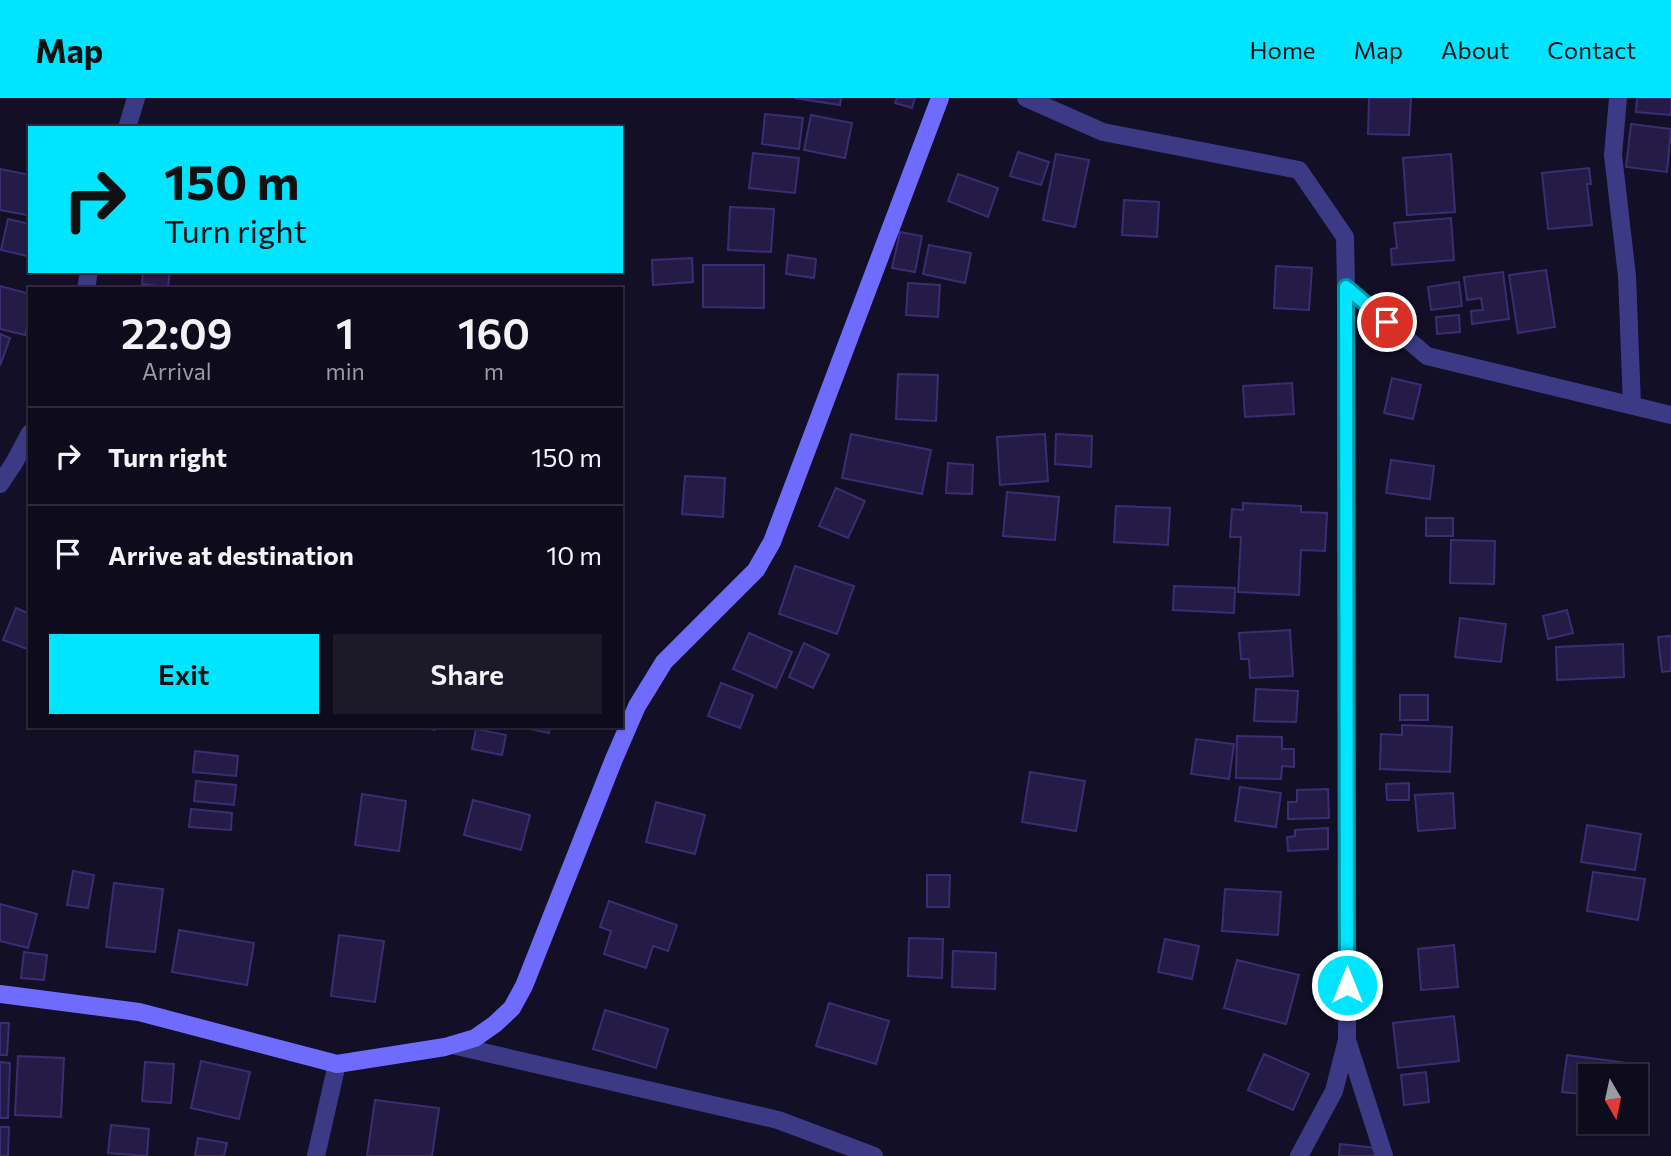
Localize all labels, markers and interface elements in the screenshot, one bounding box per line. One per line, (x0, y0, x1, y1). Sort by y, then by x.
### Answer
text: Map (35, 29, 103, 70)
text: Home (1250, 35, 1316, 64)
text: Map (1354, 35, 1403, 64)
text: About (1441, 35, 1509, 64)
text: Contact (1547, 35, 1636, 64)
text: 150 m (164, 150, 299, 210)
icon: right (49, 154, 140, 245)
text: Turn right (164, 210, 307, 250)
pin (1357, 292, 1417, 352)
icon: arrive (1368, 303, 1406, 341)
text: 22:09 (121, 306, 233, 358)
text: 1 (336, 306, 355, 358)
text: 160 (458, 306, 530, 358)
text: Arrival (142, 357, 212, 385)
text: min (326, 357, 365, 385)
text: m (484, 357, 504, 385)
icon: right (49, 437, 87, 475)
text: Turn right (108, 441, 227, 472)
text: 150 m (531, 441, 602, 472)
icon: arrive (49, 535, 87, 573)
text: Arrive at destination (108, 539, 354, 570)
text: 10 m (546, 539, 602, 570)
button: Exit (49, 634, 319, 714)
button: Share (333, 634, 602, 714)
position arrow (1310, 948, 1384, 1022)
north arrow (1578, 1064, 1648, 1134)
map controls (1578, 1064, 1648, 1134)

